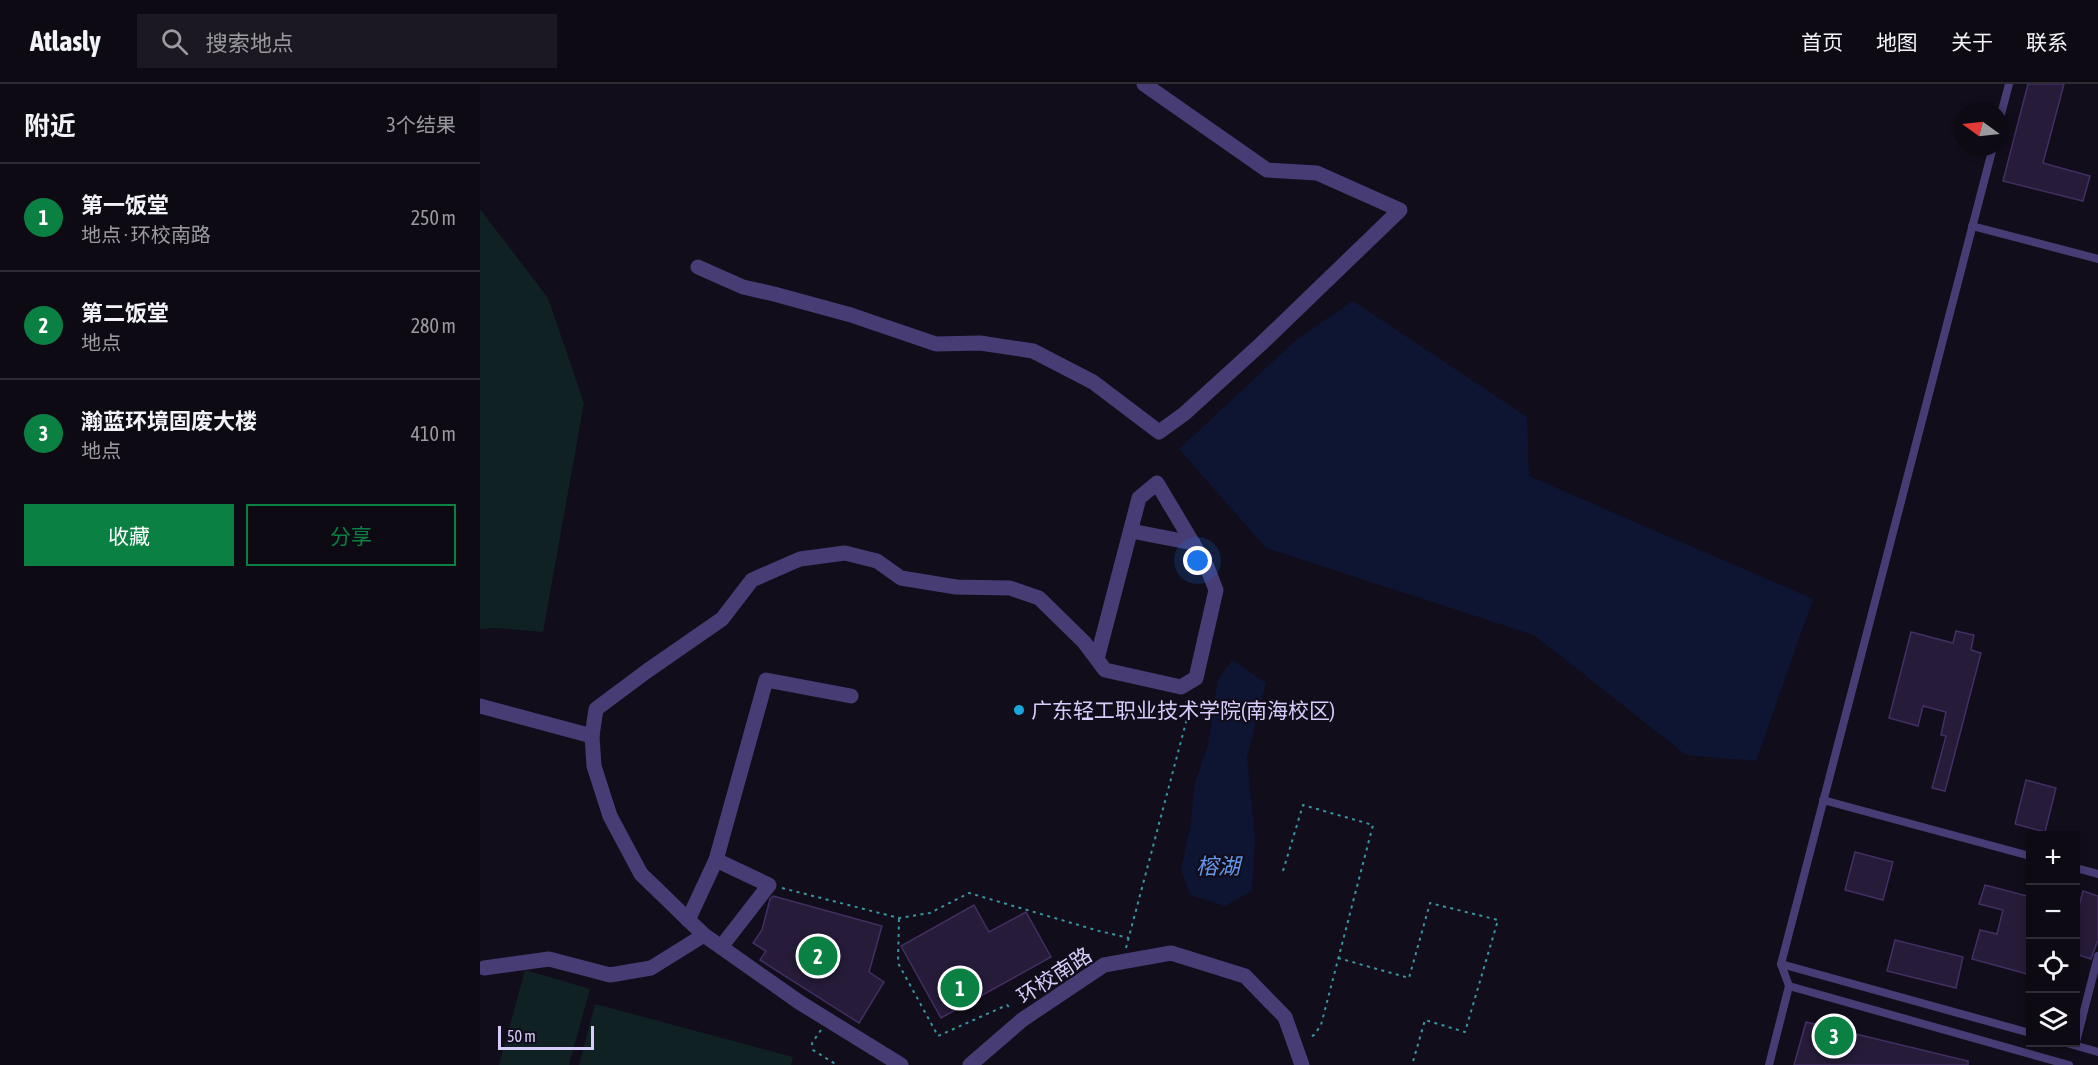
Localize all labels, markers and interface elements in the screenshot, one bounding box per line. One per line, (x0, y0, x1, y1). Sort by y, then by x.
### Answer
search box (137, 14, 557, 68)
text: Atlasly (30, 25, 101, 57)
icon: search (158, 25, 191, 58)
text: 搜索地点 (206, 30, 294, 56)
text: 首页 (1801, 30, 1843, 54)
text: 地图 (1876, 30, 1918, 54)
text: 关于 (1951, 30, 1993, 54)
text: 联系 (2026, 30, 2068, 54)
north arrow (1954, 102, 2008, 156)
text: 附近 (24, 111, 76, 141)
text: 3个结果 (387, 113, 456, 136)
text: 第一饭堂 (81, 192, 169, 218)
text: 1 (39, 206, 48, 229)
text: 250 m (411, 206, 456, 229)
text: 地点 · 环校南路 (81, 223, 211, 246)
text: 第二饭堂 (81, 300, 169, 326)
text: 2 (39, 314, 48, 337)
text: 280 m (411, 314, 456, 337)
text: 地点 (81, 331, 121, 354)
text: 瀚蓝环境固废大楼 (81, 408, 257, 434)
text: 3 (39, 422, 48, 445)
text: 410 m (411, 422, 456, 445)
text: 地点 (81, 439, 121, 462)
button: 收藏 (24, 504, 234, 566)
button: 分享 (246, 504, 456, 566)
your location (1183, 546, 1212, 575)
place label: 广东轻工职业技术学院(南海校区) (1031, 698, 1335, 722)
marker: 广东轻工职业技术学院(南海校区) (1012, 703, 1026, 717)
map controls (2026, 831, 2080, 1047)
button: + (2026, 831, 2080, 885)
water label: 榕湖 (1196, 853, 1243, 879)
button: − (2026, 885, 2080, 939)
pin: 2 (798, 934, 838, 978)
button: locate (2026, 939, 2080, 993)
street label: 环校南路 (1012, 942, 1096, 1008)
pin: 1 (940, 966, 980, 1010)
button: layers (2026, 993, 2080, 1047)
pin: 3 (1814, 1014, 1854, 1058)
scale bar (498, 1023, 594, 1050)
text: 50 m (507, 1027, 536, 1045)

